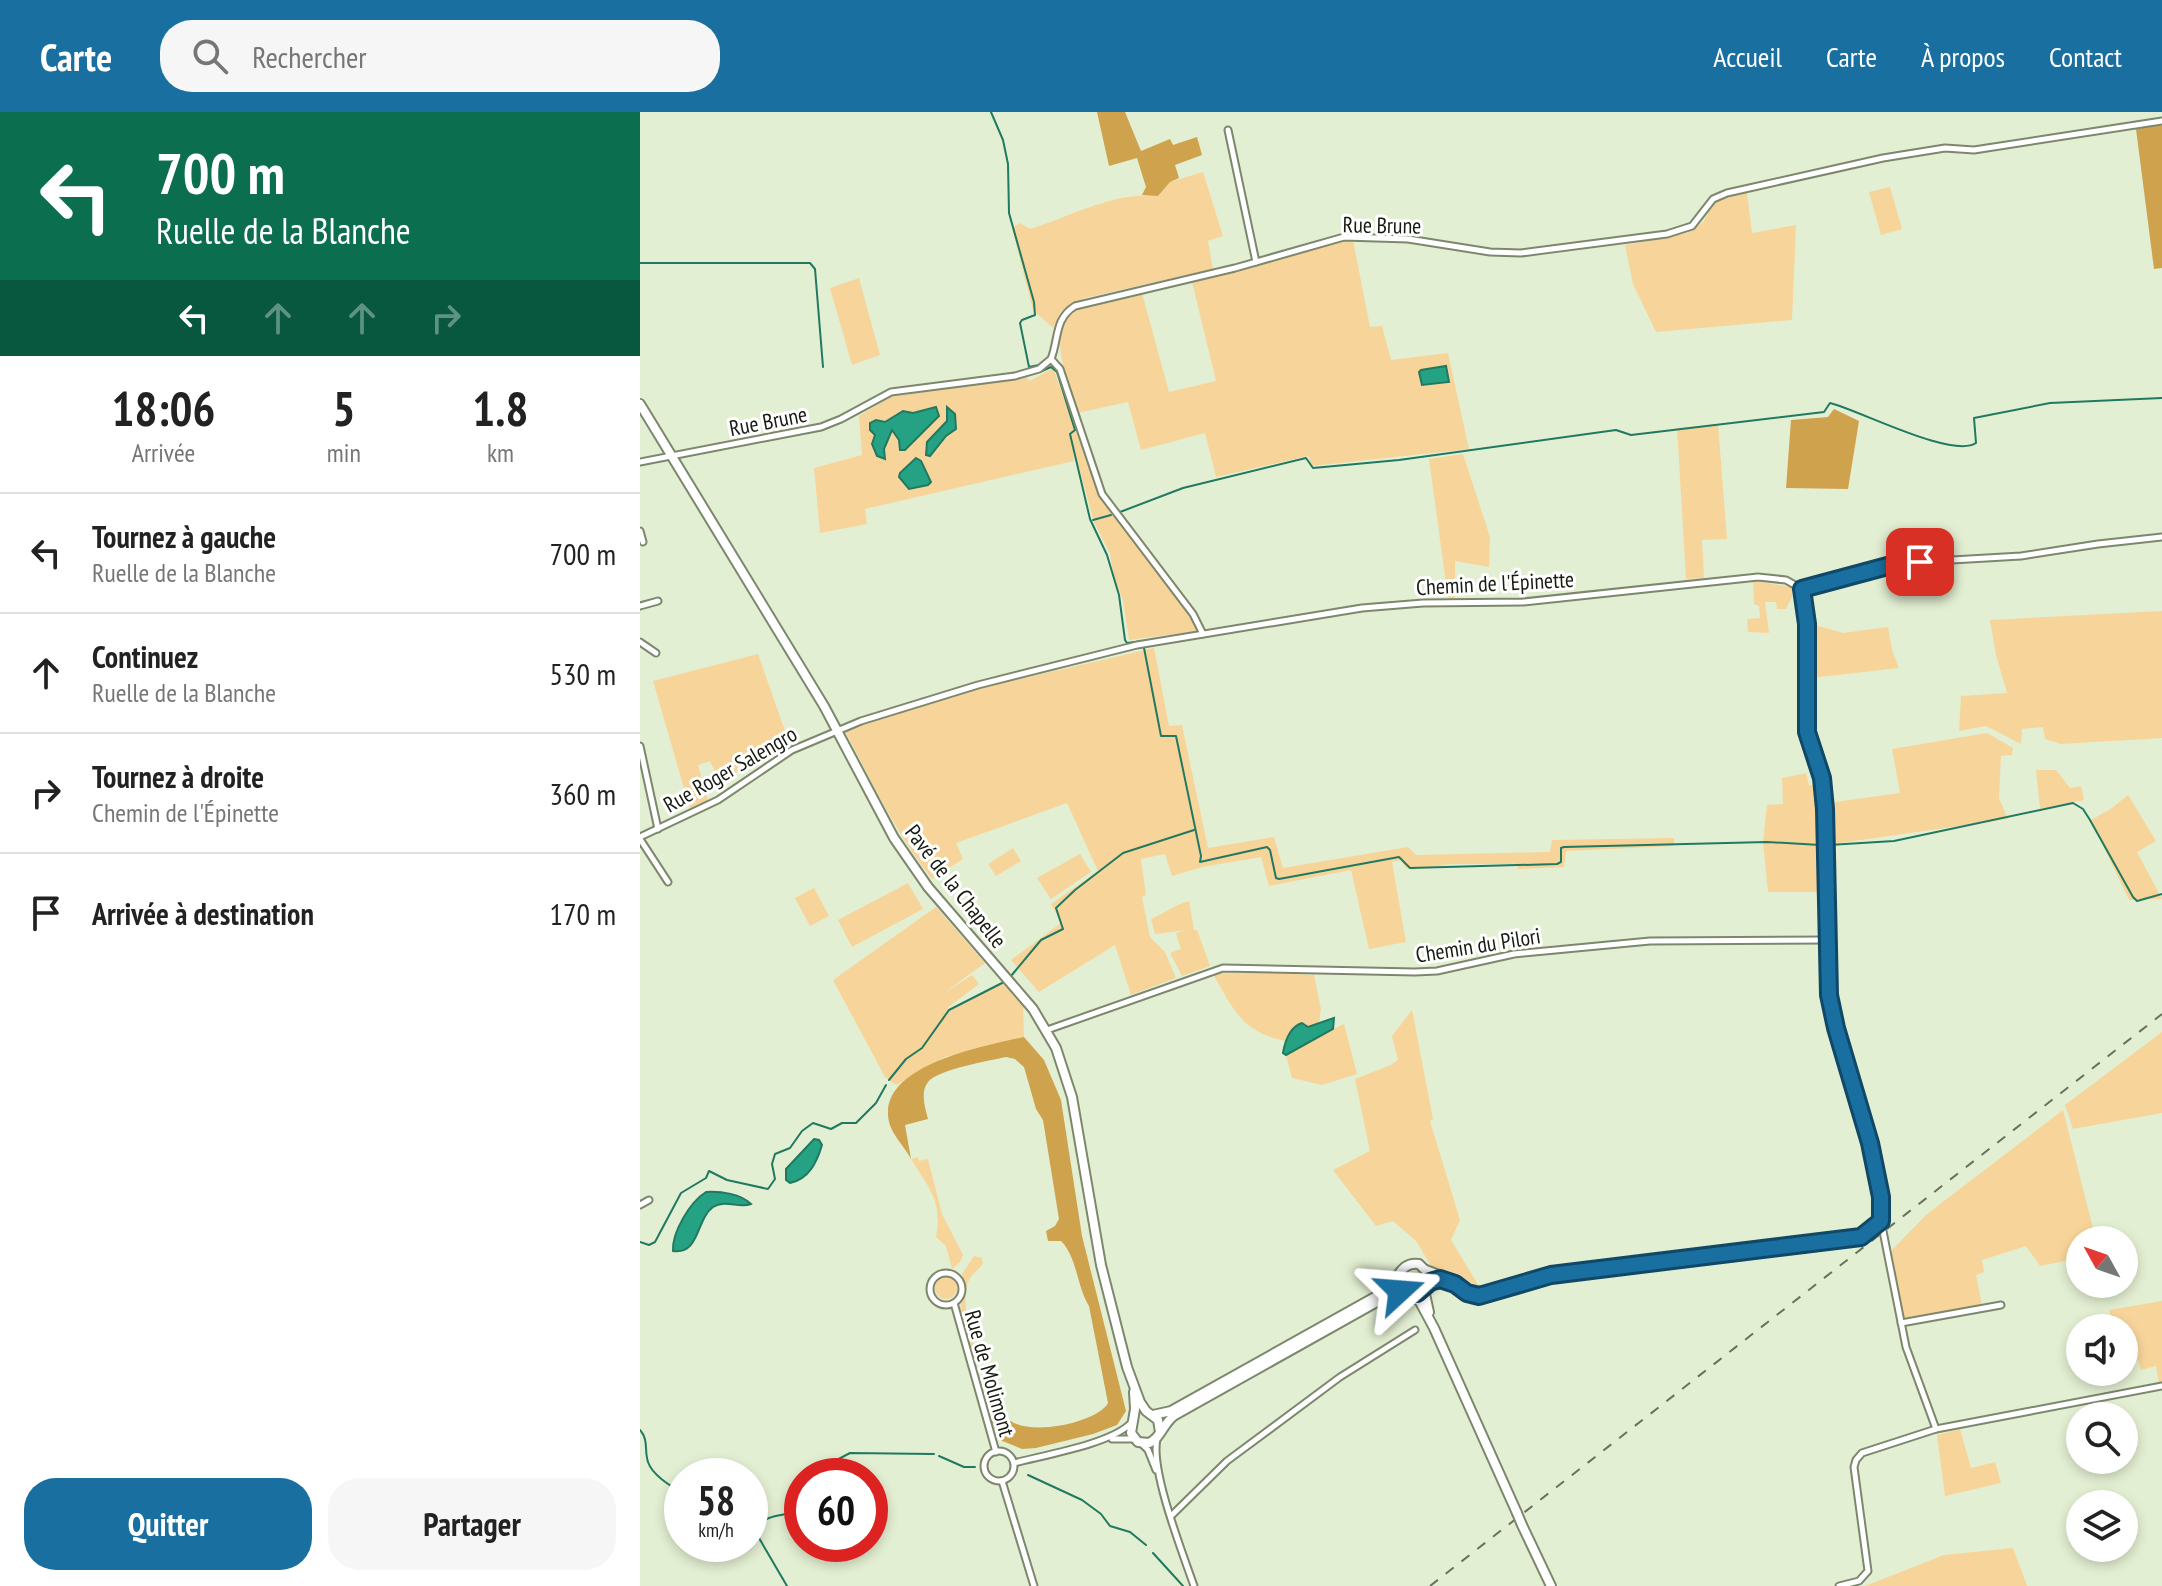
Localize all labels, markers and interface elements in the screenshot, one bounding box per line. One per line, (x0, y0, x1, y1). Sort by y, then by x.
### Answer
search box (160, 20, 720, 92)
text: Carte (40, 32, 112, 81)
icon: search (188, 34, 232, 78)
text: Rechercher (252, 37, 367, 76)
text: Accueil (1713, 38, 1782, 75)
text: Carte (1826, 38, 1877, 75)
text: À propos (1921, 38, 2005, 75)
text: Contact (2049, 38, 2122, 75)
text: 700 m (156, 137, 285, 209)
icon: left (24, 144, 128, 248)
text: Ruelle de la Blanche (156, 207, 411, 254)
street label: Rue Brune (1342, 210, 1422, 240)
icon: left (172, 296, 216, 340)
icon: ahead (256, 296, 300, 340)
icon: ahead (340, 296, 384, 340)
icon: right (424, 296, 468, 340)
text: 18:06 (112, 377, 215, 439)
text: 5 (332, 377, 355, 439)
text: 1.8 (472, 377, 528, 439)
street label: Rue Brune (727, 400, 809, 442)
text: Arrivée (132, 436, 195, 469)
text: min (327, 436, 361, 469)
text: km (487, 436, 514, 469)
text: Tournez à gauche (92, 517, 276, 556)
pin (1886, 528, 1954, 596)
icon: left (24, 531, 68, 575)
text: 700 m (550, 534, 616, 573)
icon: arrive (1898, 540, 1942, 584)
text: Ruelle de la Blanche (92, 556, 276, 589)
street label: Chemin de l'Épinette (1415, 565, 1575, 601)
text: Continuez (92, 637, 198, 676)
icon: ahead (24, 651, 68, 695)
text: 530 m (550, 654, 616, 693)
text: Ruelle de la Blanche (92, 676, 276, 709)
street label: Rue Roger Salengro (658, 720, 802, 818)
text: Tournez à droite (92, 757, 264, 796)
icon: right (24, 771, 68, 815)
text: 360 m (550, 774, 616, 813)
text: Chemin de l'Épinette (92, 796, 279, 829)
street label: Pavé de la Chapelle (899, 819, 1013, 953)
icon: arrive (24, 891, 68, 935)
text: Arrivée à destination (92, 894, 314, 933)
text: 170 m (550, 894, 616, 933)
street label: Chemin du Pilori (1414, 921, 1542, 969)
north arrow (2066, 1226, 2138, 1298)
map controls (2066, 1226, 2138, 1562)
position arrow (1358, 1249, 1442, 1333)
street label: Rue de Molimont (959, 1307, 1021, 1439)
button: sound (2066, 1314, 2138, 1386)
button: search (2066, 1402, 2138, 1474)
speed limit sign: 60 (784, 1458, 888, 1562)
text: 58 (697, 1474, 735, 1526)
button: Quitter (24, 1478, 312, 1570)
button: Partager (328, 1478, 616, 1570)
button: layers (2066, 1490, 2138, 1562)
text: km/h (698, 1517, 734, 1543)

